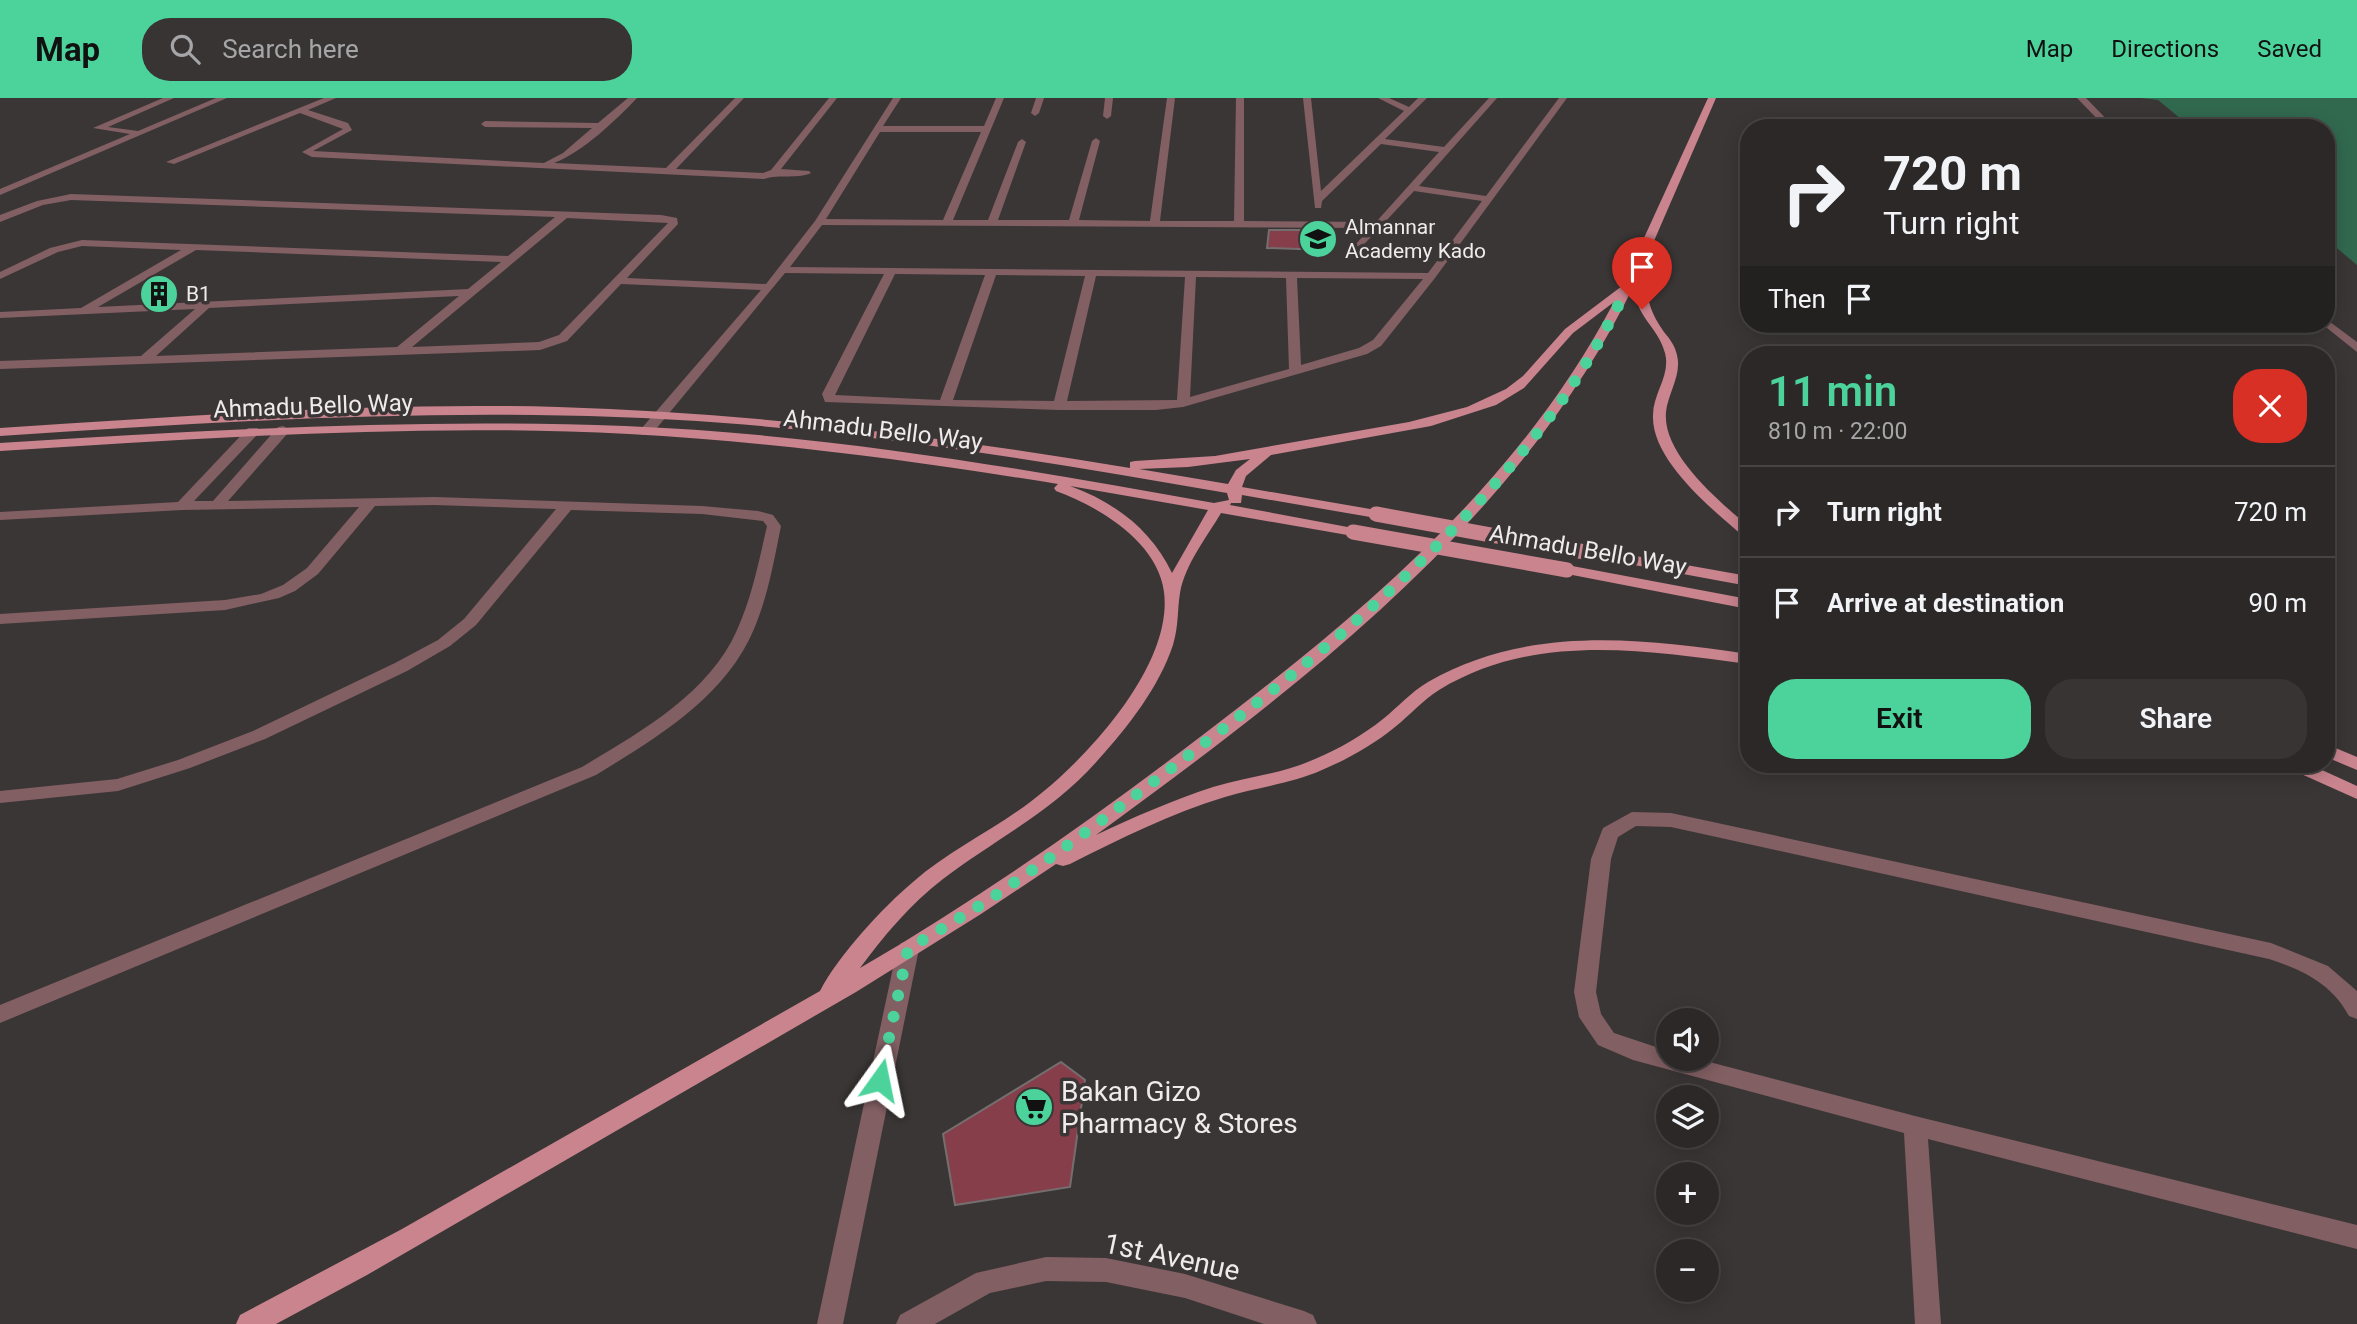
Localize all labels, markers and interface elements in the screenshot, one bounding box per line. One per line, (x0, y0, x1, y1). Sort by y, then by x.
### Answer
search box (142, 18, 632, 81)
text: Map (35, 30, 100, 69)
icon: search (166, 30, 204, 68)
text: Search here (222, 34, 359, 64)
text: Map (2026, 35, 2073, 63)
text: Directions (2111, 35, 2219, 63)
text: Saved (2257, 35, 2322, 63)
text: 720 m (1883, 145, 2022, 202)
icon: right (1768, 147, 1859, 238)
text: Turn right (1883, 204, 2019, 242)
place label: Almannar Academy Kado (1345, 215, 1486, 263)
school or university icon: Almannar Academy Kado (1297, 218, 1339, 260)
pin (1612, 237, 1672, 309)
icon: arrive (1623, 248, 1661, 286)
building icon: B1 (138, 273, 180, 315)
icon: arrive (1840, 280, 1878, 318)
place label: B1 (186, 282, 211, 306)
text: Then (1768, 284, 1826, 314)
text: 11 min (1768, 367, 1897, 416)
button: close (2233, 369, 2307, 443)
street label: Ahmadu Bello Way (213, 388, 414, 423)
street label: Ahmadu Bello Way (782, 404, 985, 456)
text: 810 m · 22:00 (1768, 418, 1907, 445)
icon: right (1768, 493, 1806, 531)
text: Turn right (1827, 497, 1942, 527)
text: 720 m (2234, 497, 2307, 527)
street label: Ahmadu Bello Way (1487, 519, 1689, 581)
icon: arrive (1768, 584, 1806, 622)
text: Arrive at destination (1827, 588, 2064, 618)
text: 90 m (2249, 588, 2307, 618)
button: Exit (1768, 679, 2031, 759)
button: Share (2045, 679, 2307, 759)
map controls (1656, 1008, 1719, 1302)
button: sound (1656, 1008, 1719, 1071)
position arrow (843, 1043, 917, 1117)
place label: Bakan Gizo Pharmacy & Stores (1061, 1075, 1298, 1140)
button: layers (1656, 1085, 1719, 1148)
supermarket icon: Bakan Gizo Pharmacy & Stores (1013, 1086, 1055, 1128)
button: + (1656, 1162, 1719, 1225)
street label: 1st Avenue (1101, 1227, 1243, 1287)
button: − (1656, 1239, 1719, 1302)

